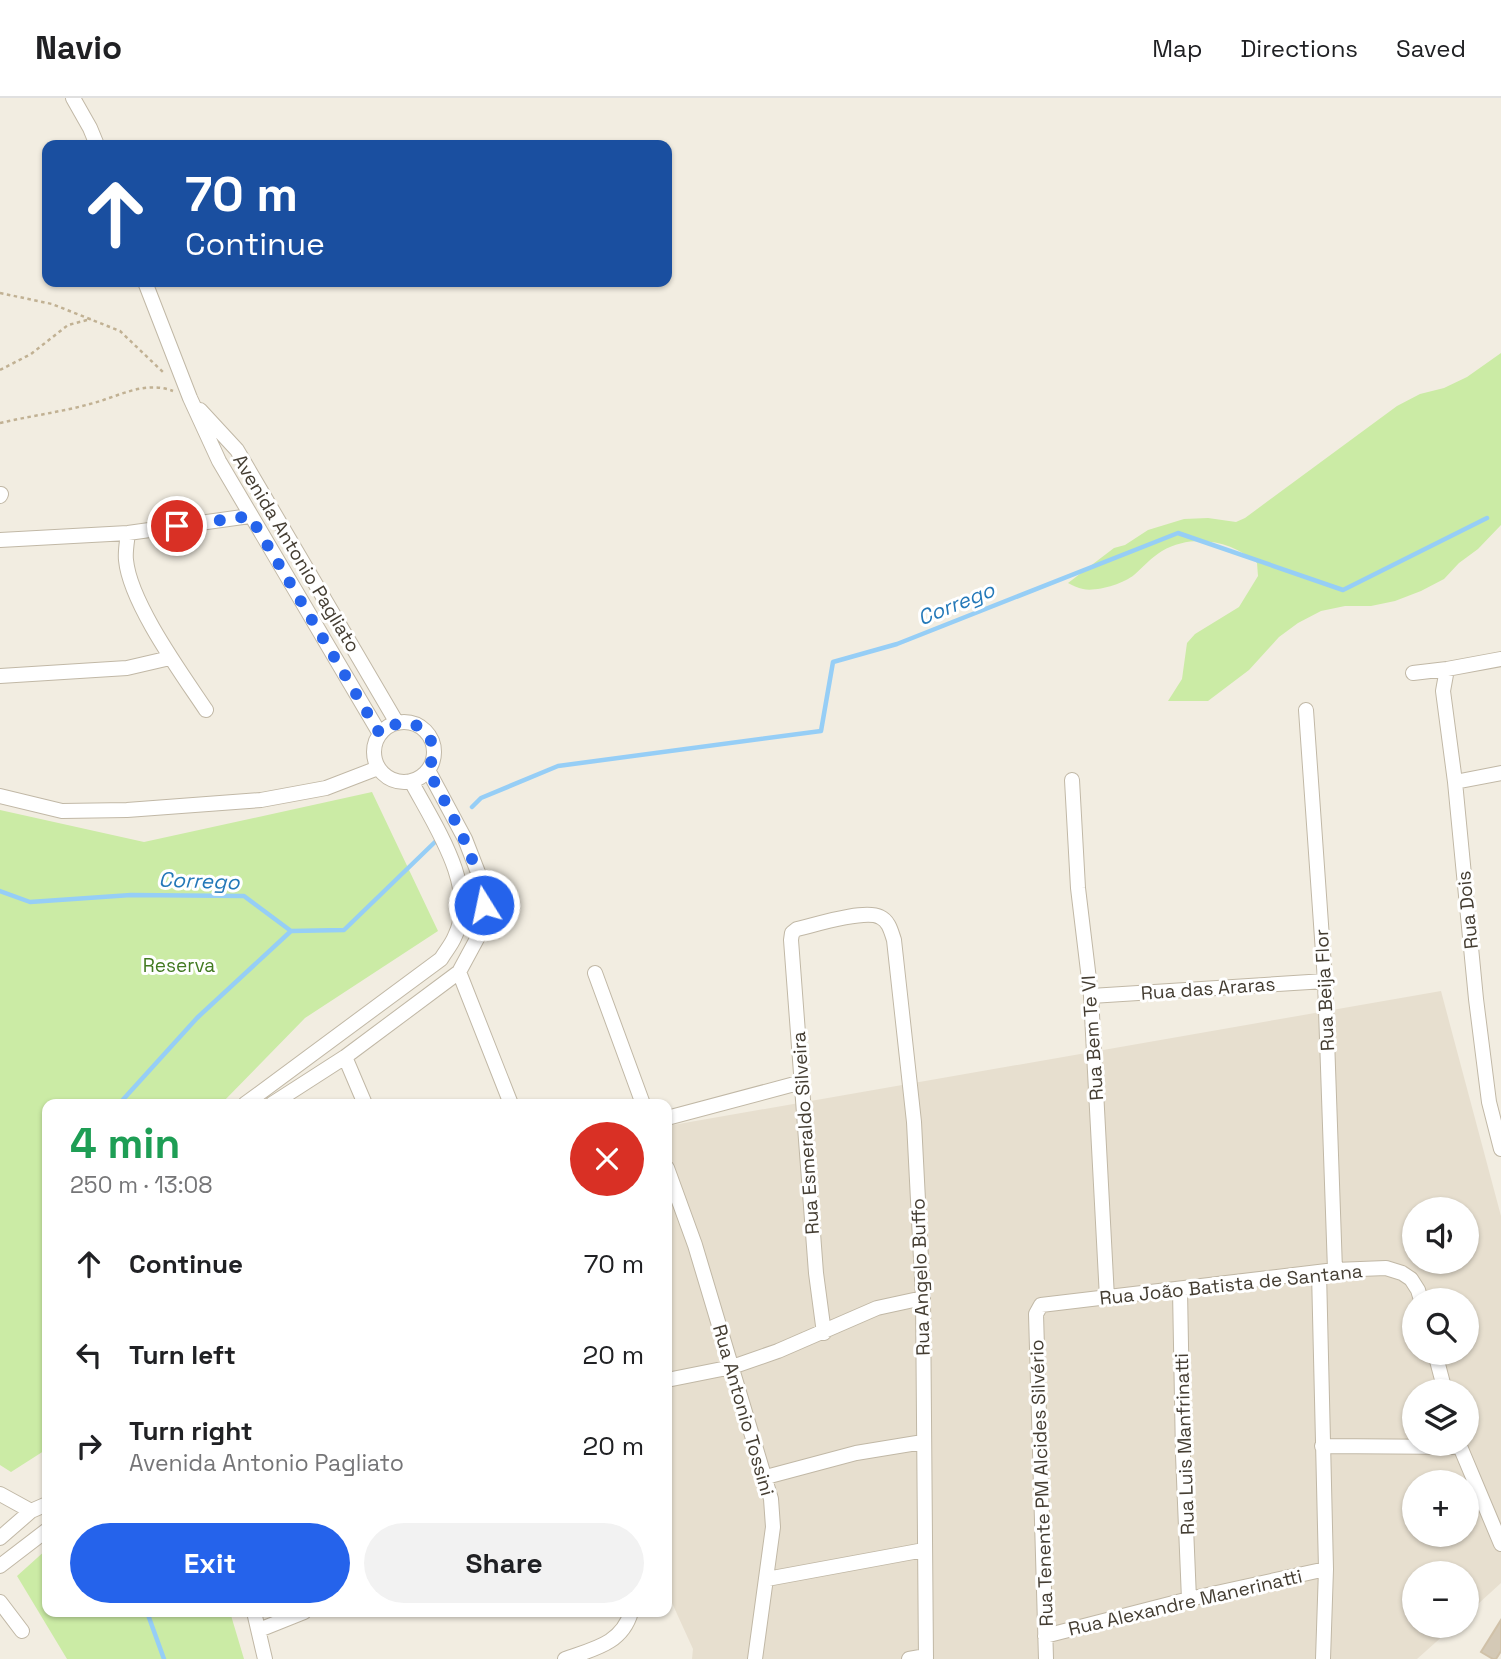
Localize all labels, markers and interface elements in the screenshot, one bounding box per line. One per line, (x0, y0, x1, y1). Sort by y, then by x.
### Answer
text: Navio (35, 27, 122, 69)
text: Map (1152, 33, 1202, 64)
text: Directions (1240, 33, 1358, 64)
text: Saved (1396, 33, 1466, 64)
text: 70 m (185, 163, 298, 225)
icon: ahead (70, 168, 161, 259)
text: Continue (185, 224, 325, 264)
street label: Avenida Antonio Pagliato (227, 449, 366, 657)
pin (147, 496, 207, 556)
icon: arrive (158, 507, 196, 545)
water label: Corrego (913, 576, 999, 631)
water label: Corrego (158, 866, 241, 895)
position arrow (447, 868, 521, 942)
street label: Rua Dois (1451, 870, 1484, 950)
street label: Rua Beija Flor (1309, 928, 1340, 1052)
park label: Reserva (143, 953, 215, 978)
street label: Rua das Araras (1140, 971, 1276, 1006)
street label: Rua Bem Te VI (1076, 974, 1109, 1101)
street label: Rua Esmeraldo Silveira (786, 1031, 825, 1235)
text: 4 min (70, 1117, 180, 1170)
button: close (570, 1122, 644, 1196)
text: 250 m · 13:08 (70, 1170, 213, 1200)
map controls (1402, 1197, 1479, 1638)
button: sound (1402, 1197, 1479, 1274)
street label: Rua Angelo Buffo (905, 1198, 936, 1356)
icon: ahead (70, 1245, 108, 1283)
text: Continue (129, 1247, 243, 1281)
text: 70 m (584, 1247, 644, 1281)
street label: Rua João Batista de Santana (1098, 1258, 1364, 1311)
button: search (1402, 1288, 1479, 1365)
street label: Rua Antonio Tossini (707, 1322, 780, 1499)
icon: left (70, 1336, 108, 1374)
text: Turn left (129, 1338, 236, 1372)
text: 20 m (583, 1338, 644, 1372)
street label: Rua Tenente PM Alcides Silvério (1024, 1339, 1059, 1627)
street label: Rua Luis Manfrinatti (1169, 1353, 1200, 1535)
button: layers (1402, 1379, 1479, 1456)
text: Turn right (129, 1414, 253, 1448)
icon: right (70, 1427, 108, 1465)
text: 20 m (583, 1429, 644, 1463)
text: Avenida Antonio Pagliato (129, 1448, 404, 1478)
button: + (1402, 1470, 1479, 1547)
button: Exit (70, 1523, 350, 1603)
button: Share (364, 1523, 644, 1603)
button: − (1402, 1561, 1479, 1638)
street label: Rua Alexandre Manerinatti (1066, 1563, 1305, 1642)

